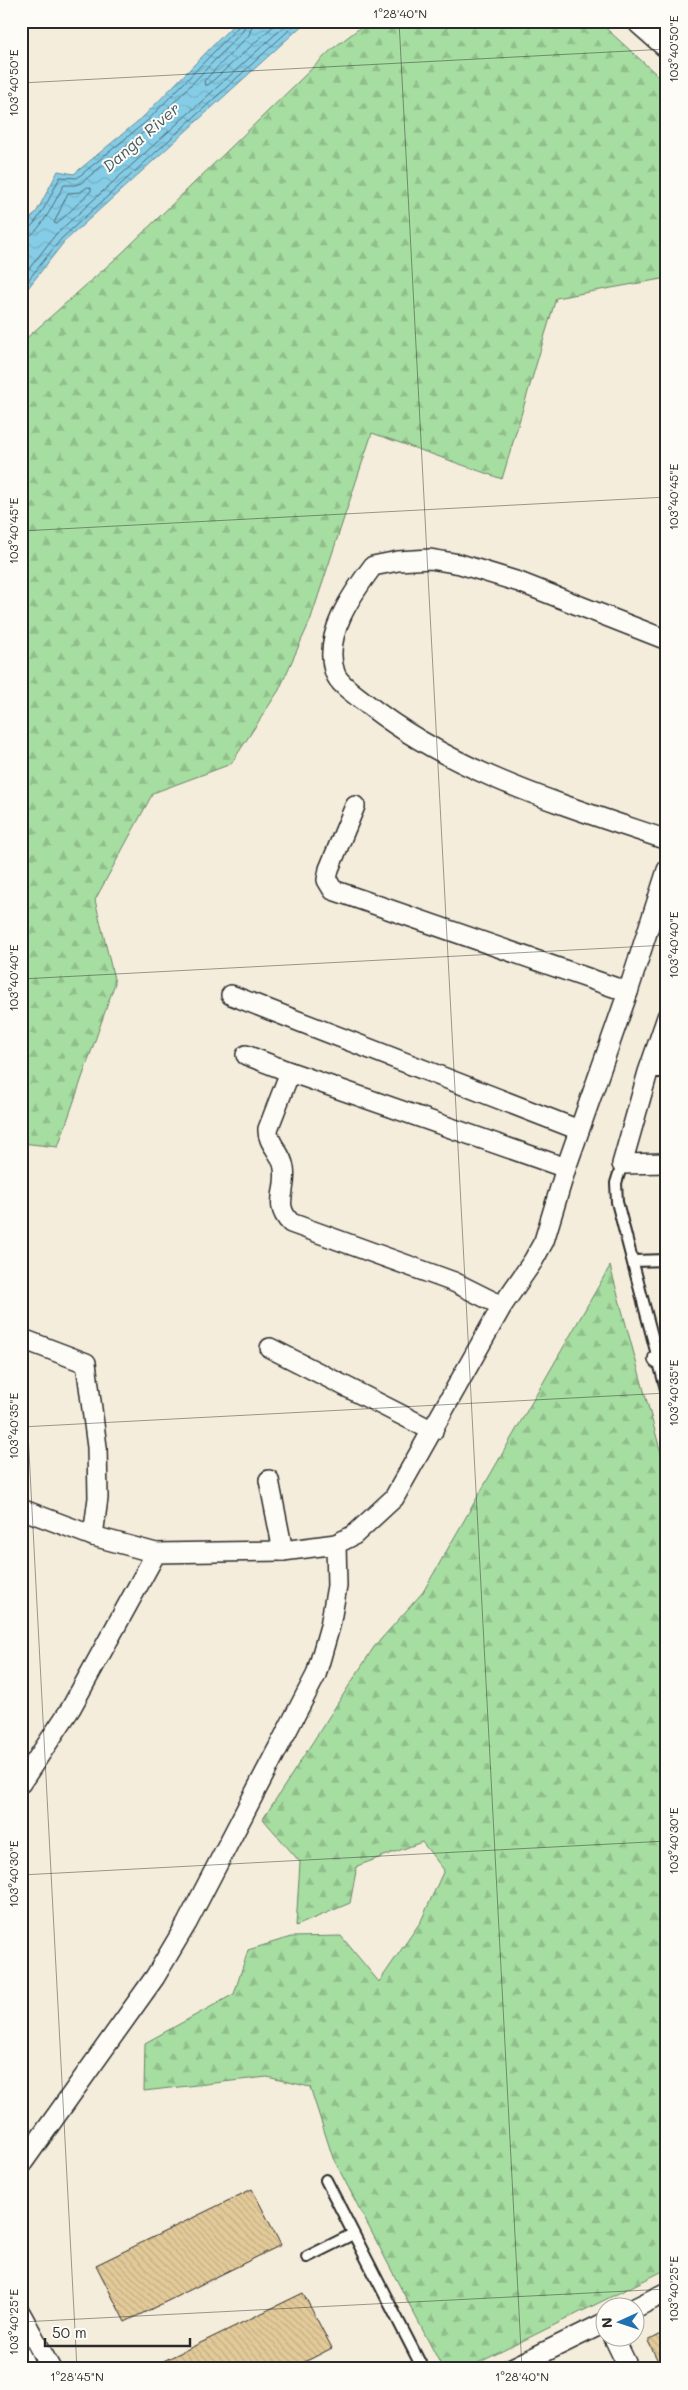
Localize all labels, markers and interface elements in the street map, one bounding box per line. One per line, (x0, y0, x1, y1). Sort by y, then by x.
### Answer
text: 1°28'40"N (373, 5, 427, 21)
text: 103°40'50"E (665, 15, 681, 83)
text: 103°40'50"E (5, 49, 21, 117)
water label: Danga River (98, 97, 184, 176)
text: 103°40'45"E (665, 464, 681, 530)
text: 103°40'45"E (5, 498, 21, 564)
text: 103°40'40"E (665, 911, 681, 979)
text: 103°40'40"E (5, 944, 21, 1012)
text: 103°40'35"E (665, 1360, 681, 1426)
text: 103°40'35"E (5, 1393, 21, 1459)
text: 103°40'30"E (665, 1807, 681, 1875)
text: 103°40'30"E (5, 1840, 21, 1908)
text: 103°40'25"E (665, 2256, 681, 2322)
text: 103°40'25"E (5, 2289, 21, 2355)
north arrow (596, 2298, 646, 2348)
scale bar (45, 2315, 190, 2347)
text: N (597, 2317, 616, 2329)
text: 50 m (52, 2322, 87, 2342)
text: 1°28'45"N (50, 2368, 104, 2384)
text: 1°28'40"N (495, 2368, 549, 2384)

